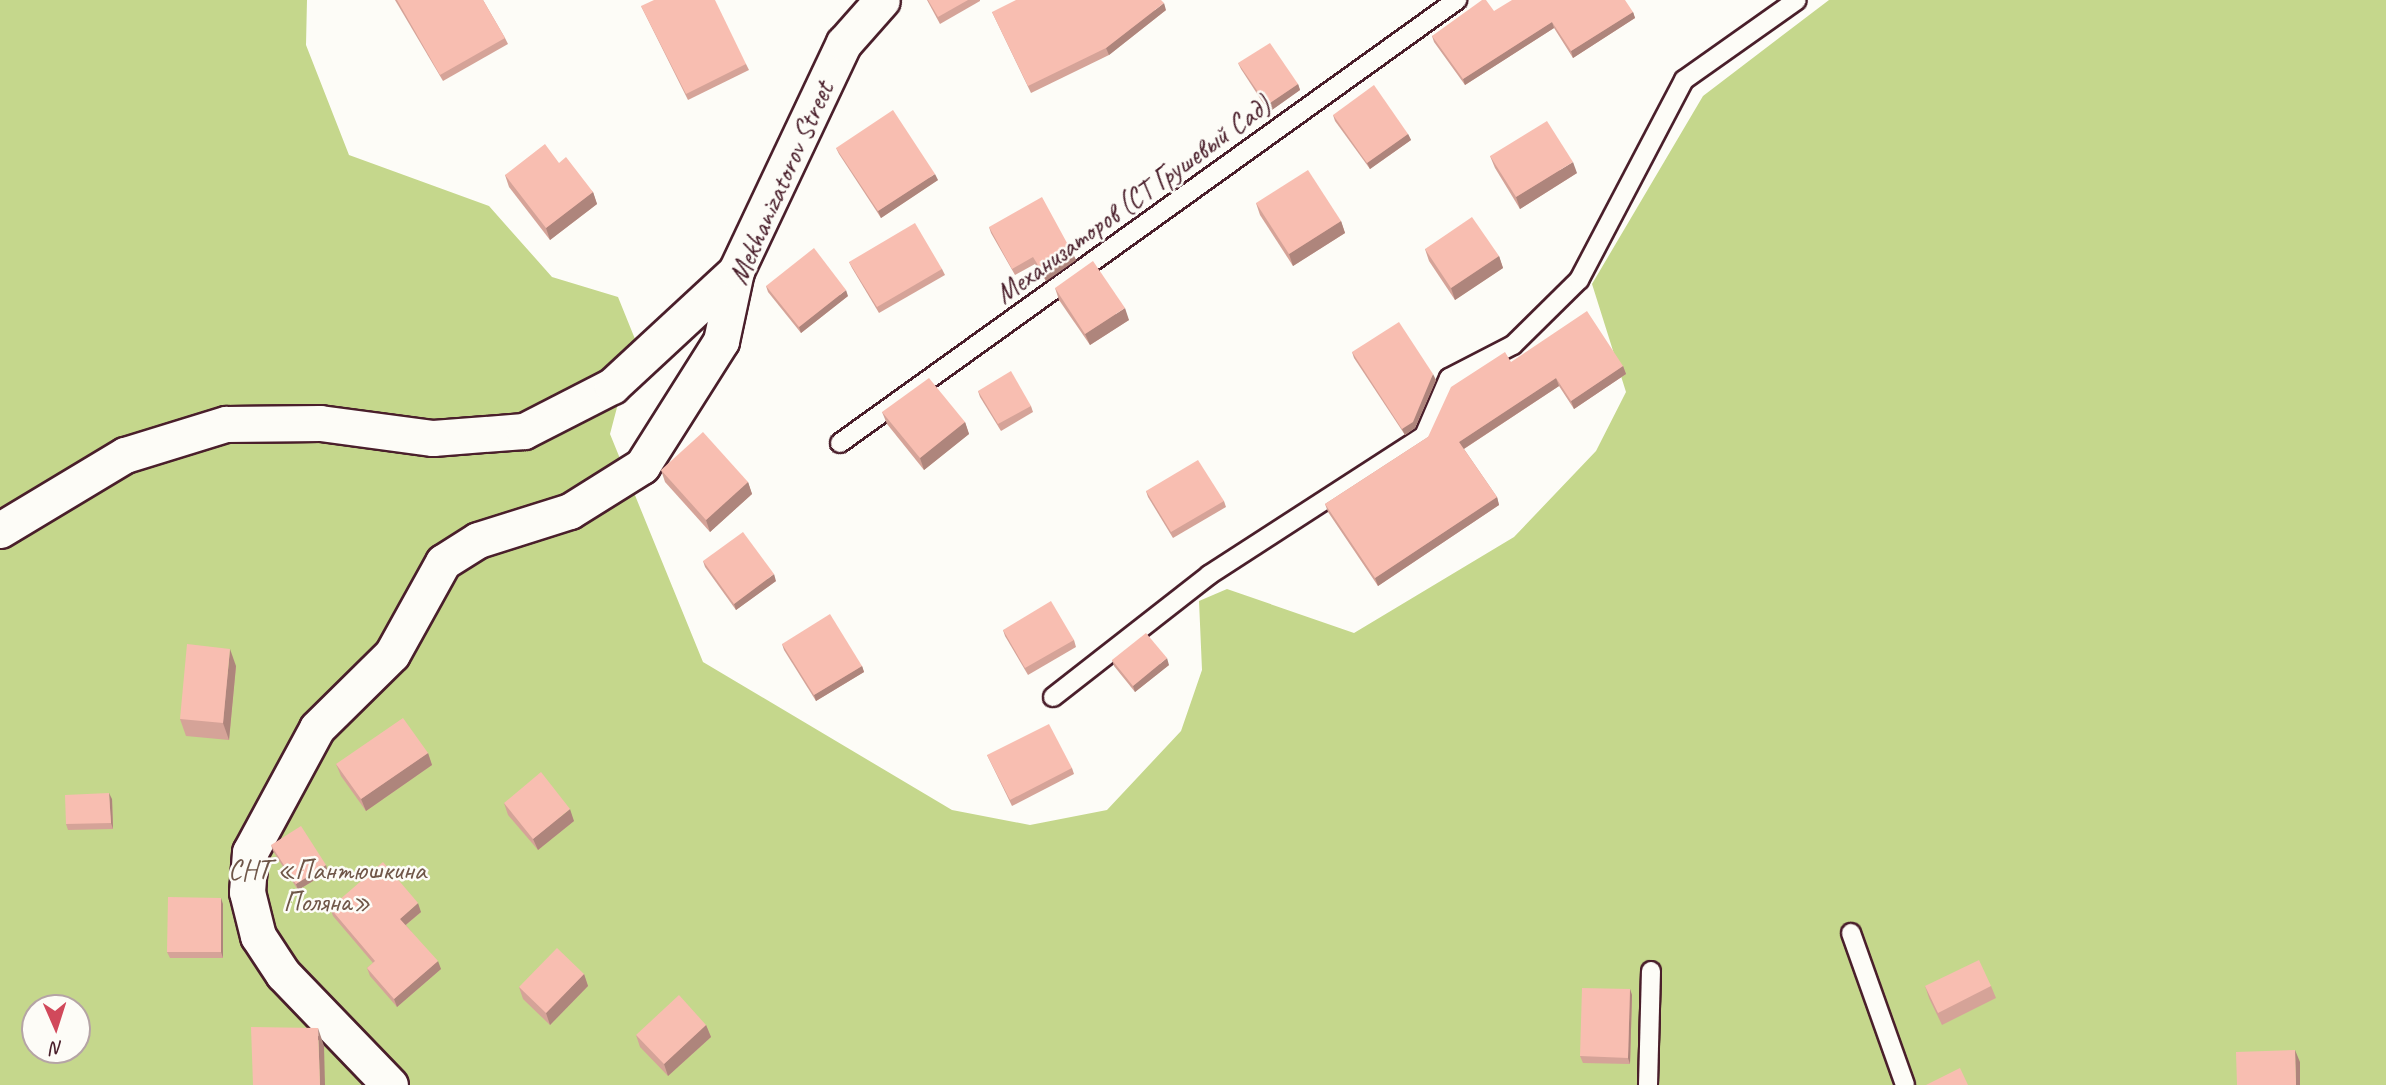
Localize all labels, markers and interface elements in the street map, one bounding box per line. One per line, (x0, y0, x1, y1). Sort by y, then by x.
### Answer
street label: Mekhanizatorov Street (721, 76, 841, 290)
street label: Механизаторов (СТ Грушевый Сад) (989, 89, 1277, 311)
park label: СНТ «Пантюшкина Поляна» (228, 853, 426, 919)
north arrow (21, 994, 91, 1064)
text: N (50, 1036, 64, 1060)

